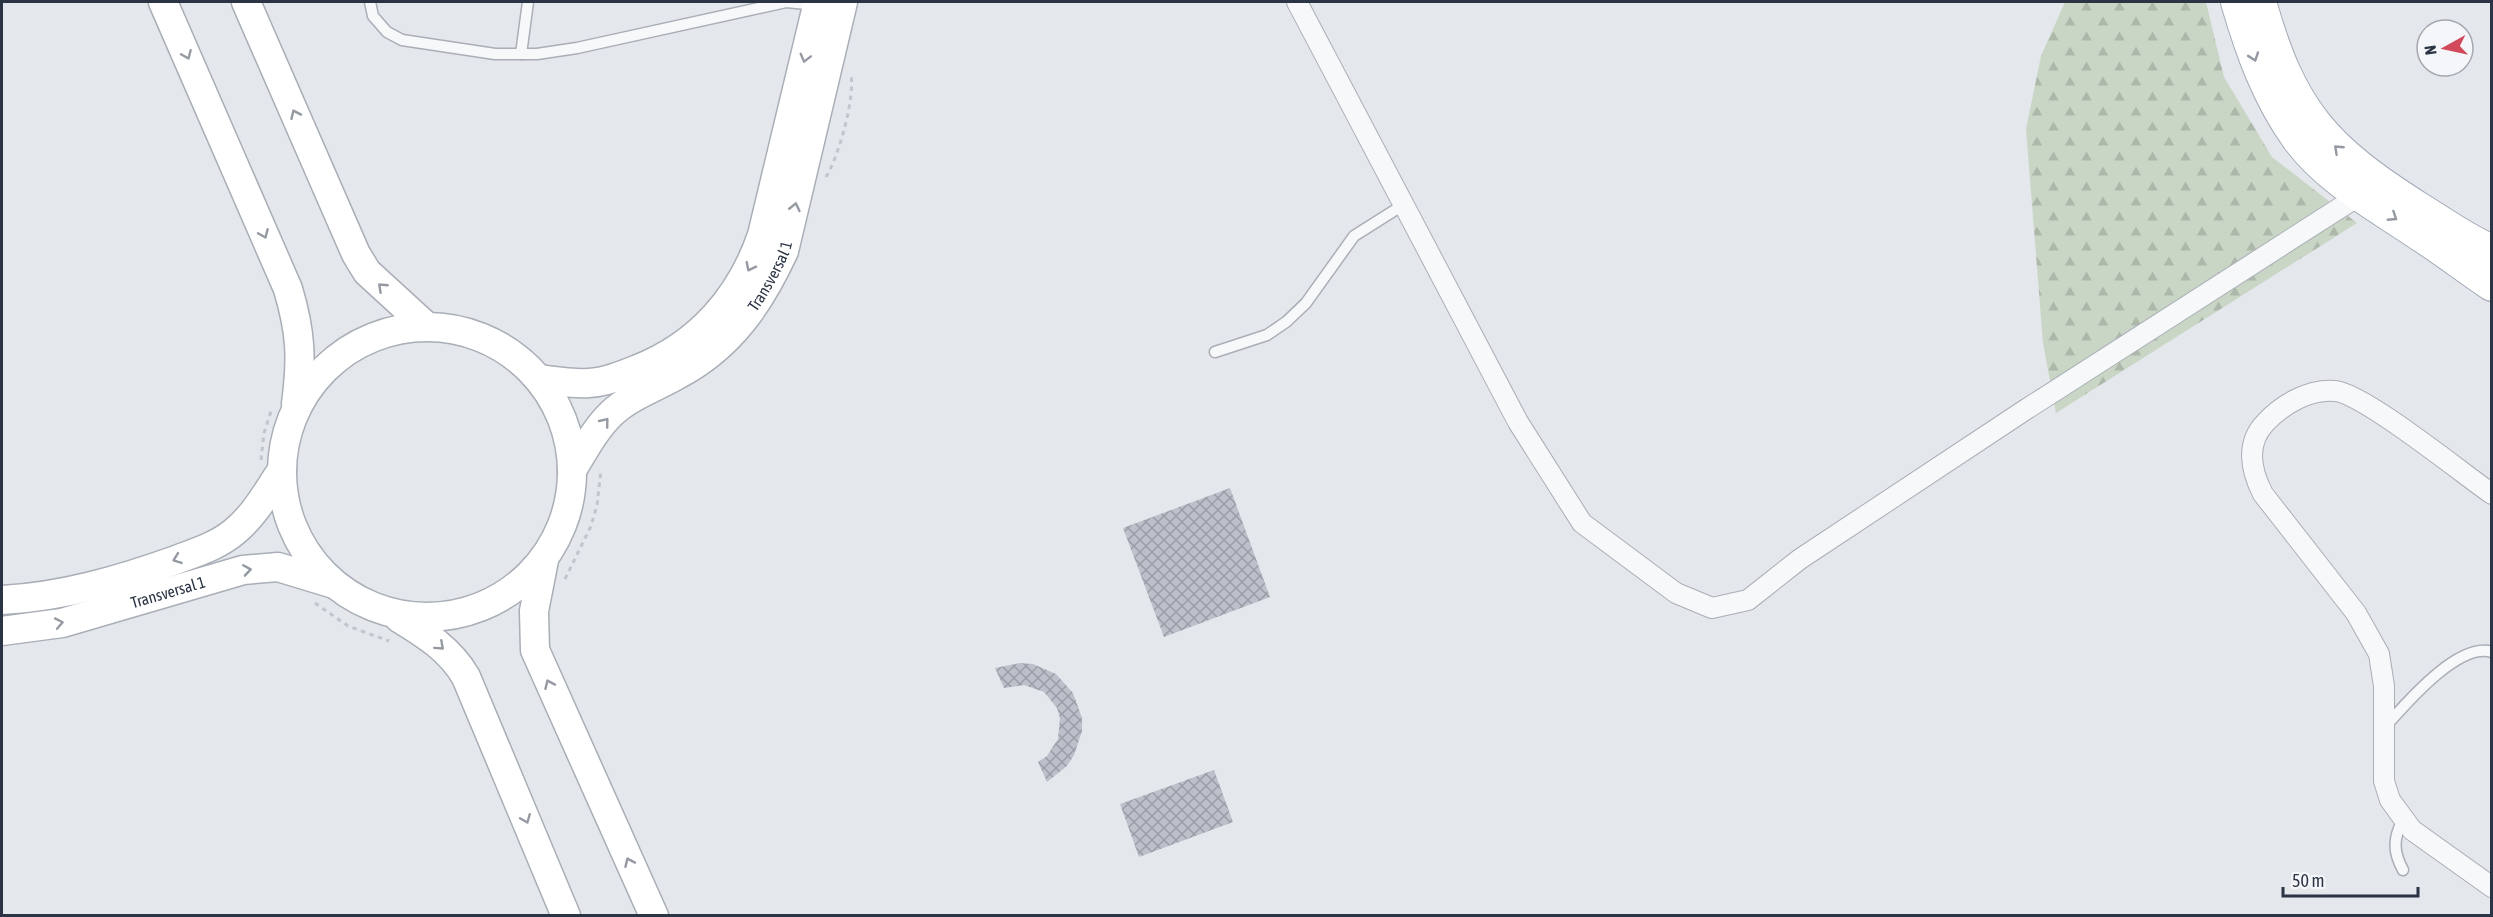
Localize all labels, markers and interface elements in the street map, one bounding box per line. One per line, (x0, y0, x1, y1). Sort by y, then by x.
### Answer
north arrow (2415, 18, 2475, 78)
text: N (2421, 44, 2440, 56)
one-way arrow (179, 49, 191, 60)
one-way arrow (2247, 51, 2260, 62)
one-way arrow (799, 53, 812, 63)
one-way arrow (290, 109, 302, 120)
one-way arrow (2335, 145, 2345, 156)
one-way arrow (787, 202, 800, 212)
one-way arrow (2387, 209, 2397, 221)
one-way arrow (257, 228, 269, 239)
street label: Transversal 1 (744, 239, 795, 314)
one-way arrow (745, 261, 757, 272)
one-way arrow (378, 283, 389, 294)
one-way arrow (598, 418, 609, 429)
one-way arrow (172, 552, 183, 565)
one-way arrow (242, 565, 252, 577)
street label: Transversal 1 (129, 573, 207, 611)
one-way arrow (54, 617, 64, 630)
one-way arrow (433, 639, 444, 650)
one-way arrow (544, 680, 556, 691)
one-way arrow (519, 813, 531, 824)
one-way arrow (625, 858, 637, 869)
scale bar (2283, 860, 2418, 898)
text: 50 m (2292, 870, 2324, 891)

